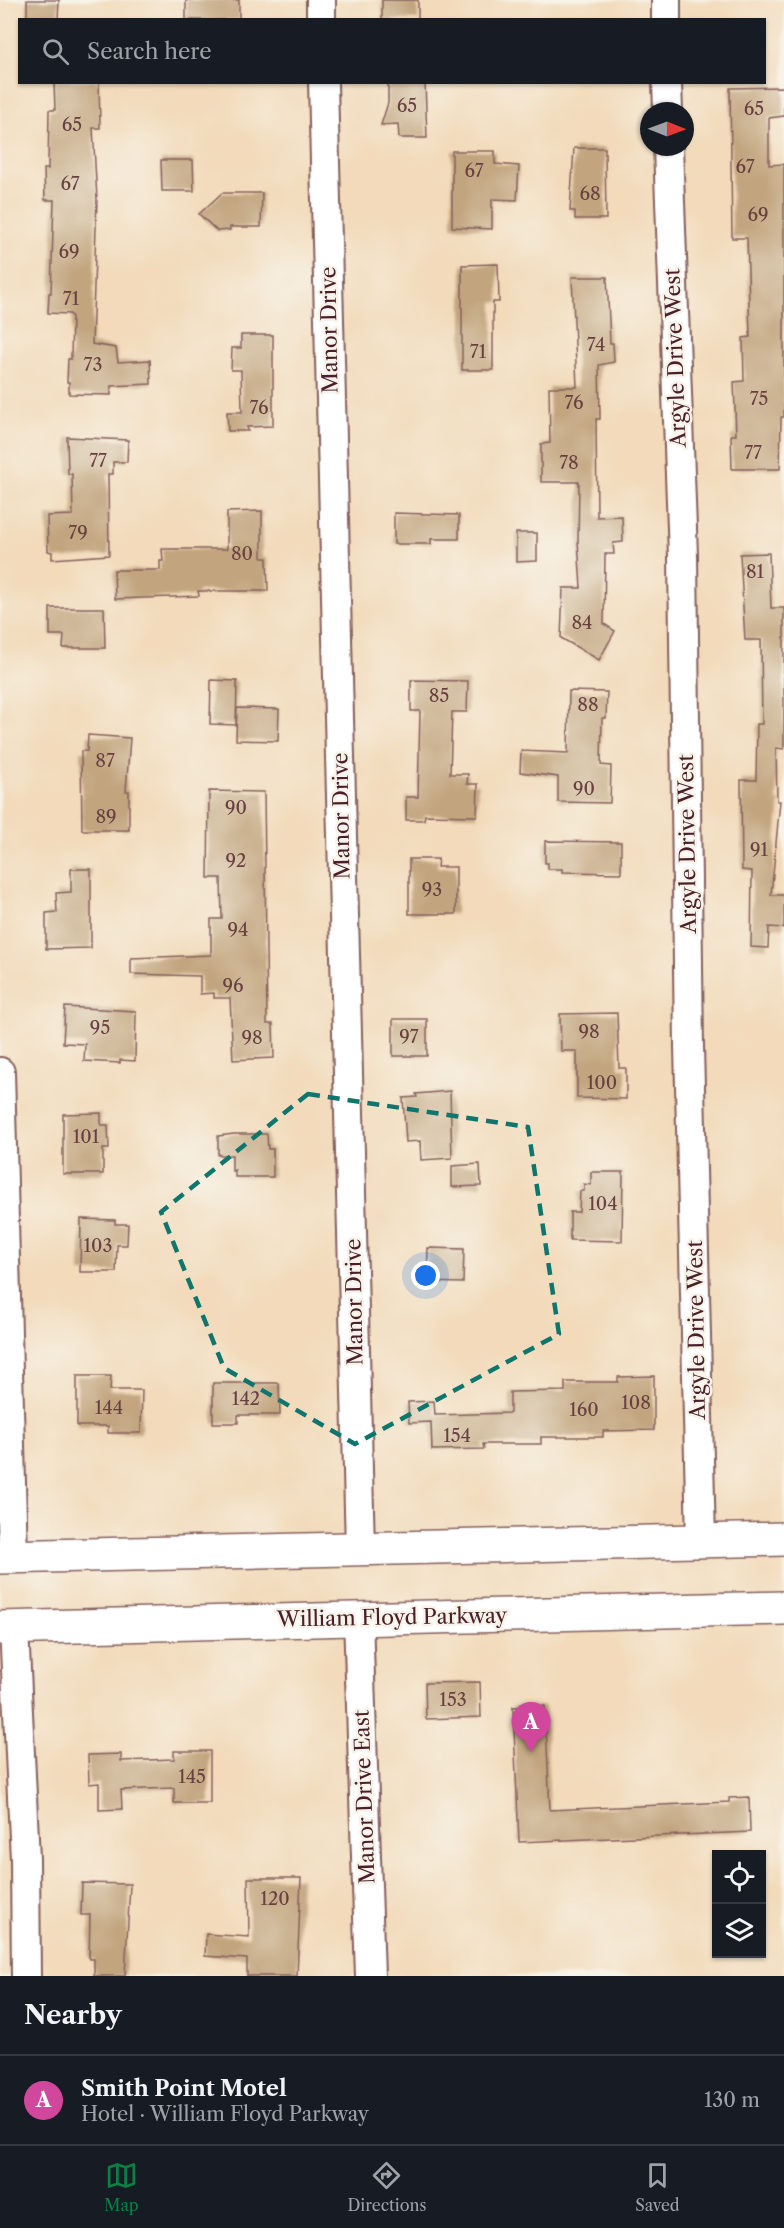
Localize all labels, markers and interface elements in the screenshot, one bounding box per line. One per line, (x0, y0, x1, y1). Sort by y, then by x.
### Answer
search box (18, 18, 766, 84)
icon: search (39, 35, 72, 68)
text: Search here (87, 38, 212, 65)
house number: 65 (397, 95, 417, 117)
house number: 65 (744, 98, 764, 120)
north arrow (640, 102, 694, 156)
house number: 65 (62, 114, 82, 136)
house number: 67 (735, 156, 755, 178)
house number: 67 (464, 160, 484, 182)
house number: 67 (60, 173, 80, 195)
house number: 68 (579, 183, 601, 205)
house number: 69 (747, 204, 769, 226)
house number: 69 (58, 241, 80, 263)
street label: Manor Drive (315, 266, 343, 394)
street label: Argyle Drive West (659, 267, 691, 449)
house number: 71 (63, 288, 80, 310)
house number: 74 (587, 334, 605, 356)
house number: 71 (470, 341, 487, 363)
house number: 73 (84, 354, 102, 376)
house number: 75 (750, 388, 768, 410)
house number: 76 (564, 392, 584, 414)
house number: 76 (249, 397, 269, 419)
house number: 77 (744, 442, 762, 464)
house number: 77 (89, 450, 107, 472)
house number: 78 (559, 452, 579, 474)
house number: 79 (68, 522, 88, 544)
house number: 80 (231, 543, 253, 565)
house number: 81 (746, 561, 765, 583)
house number: 84 (571, 612, 593, 634)
house number: 85 (429, 685, 449, 707)
house number: 88 (577, 694, 599, 716)
house number: 87 (95, 750, 115, 772)
street label: Manor Drive (327, 752, 355, 880)
street label: Argyle Drive West (673, 754, 701, 935)
house number: 90 (573, 778, 595, 800)
house number: 90 (225, 797, 247, 819)
house number: 89 (95, 806, 117, 828)
house number: 91 (750, 839, 768, 861)
house number: 92 (226, 850, 246, 872)
house number: 93 (422, 879, 442, 901)
house number: 94 (228, 919, 248, 941)
house number: 96 (222, 975, 244, 997)
house number: 95 (90, 1017, 110, 1039)
house number: 98 (578, 1021, 600, 1043)
house number: 97 (399, 1026, 419, 1048)
house number: 98 (241, 1027, 263, 1049)
house number: 100 (587, 1072, 617, 1094)
house number: 101 (73, 1126, 100, 1148)
house number: 104 (588, 1193, 618, 1215)
house number: 103 (84, 1235, 112, 1257)
street label: Manor Drive (340, 1238, 368, 1366)
street label: Argyle Drive West (682, 1240, 710, 1421)
your location (411, 1261, 440, 1290)
house number: 142 (232, 1388, 260, 1410)
house number: 108 (621, 1392, 651, 1414)
house number: 144 (95, 1397, 123, 1419)
house number: 160 (569, 1399, 599, 1421)
house number: 154 (443, 1425, 471, 1447)
street label: William Floyd Parkway (276, 1602, 508, 1632)
house number: 153 (439, 1689, 467, 1711)
pin: A (512, 1702, 550, 1752)
street label: Manor Drive East (348, 1709, 380, 1885)
house number: 145 (178, 1766, 206, 1788)
map controls (712, 1850, 766, 1958)
button: locate (712, 1850, 766, 1904)
house number: 120 (260, 1888, 290, 1910)
button: layers (712, 1904, 766, 1958)
text: Nearby (24, 1999, 122, 2031)
text: Smith Point Motel (81, 2075, 287, 2102)
text: A (36, 2088, 51, 2112)
text: 130 m (704, 2088, 760, 2112)
text: Hotel · William Floyd Parkway (81, 2102, 369, 2126)
tab: Map (104, 2159, 139, 2215)
tab: Directions (347, 2159, 426, 2215)
tab: Saved (635, 2159, 680, 2215)

